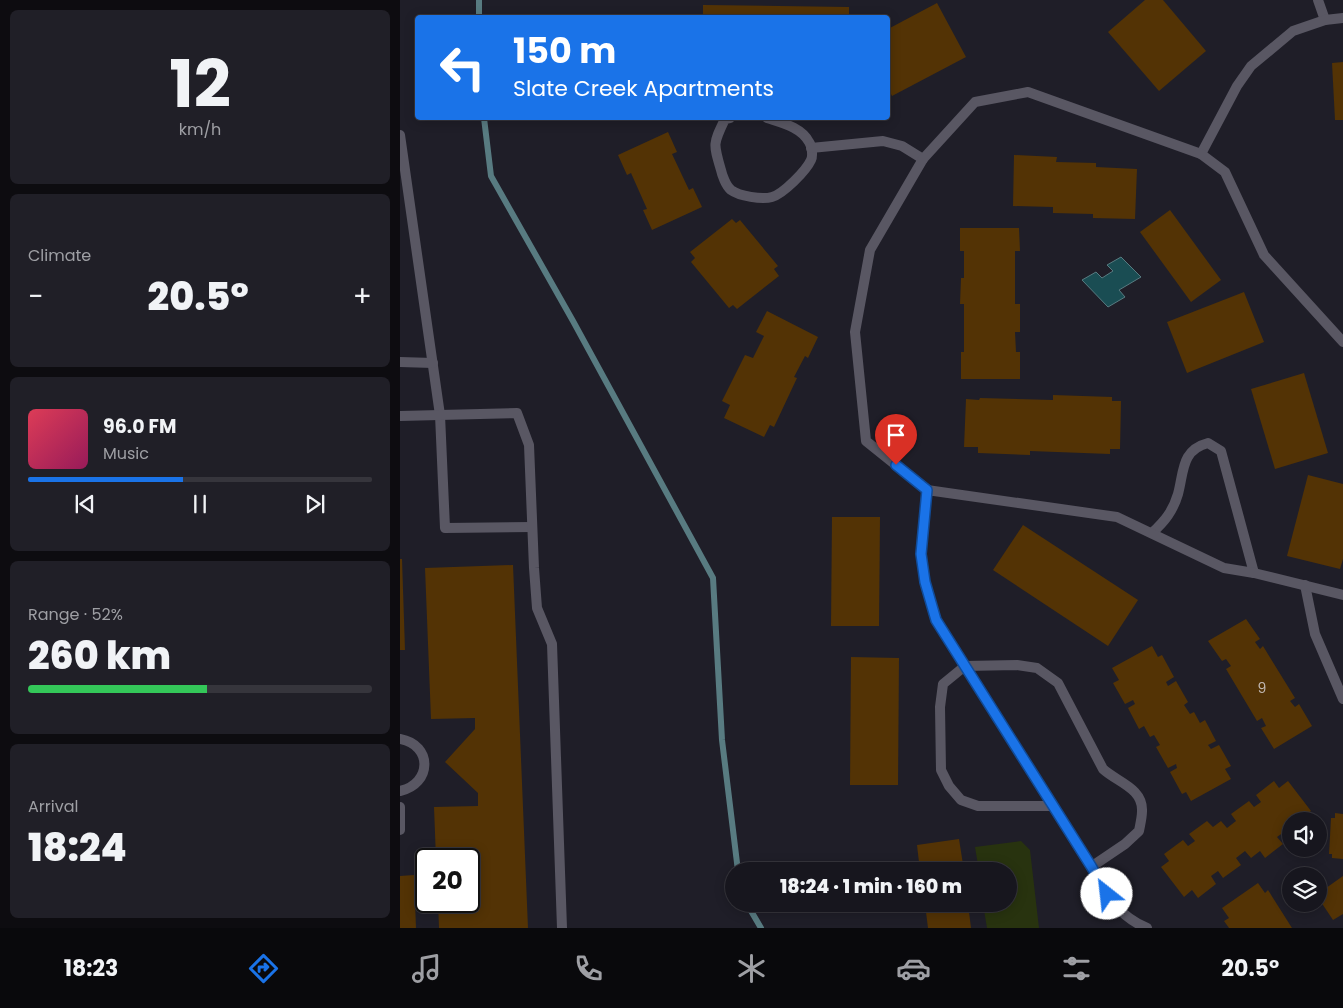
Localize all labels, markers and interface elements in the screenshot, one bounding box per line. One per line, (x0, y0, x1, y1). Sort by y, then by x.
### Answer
text: 150 m (513, 26, 616, 75)
icon: left (430, 35, 495, 100)
text: 12 (169, 39, 231, 130)
text: Slate Creek Apartments (513, 73, 774, 104)
text: km/h (179, 118, 221, 141)
text: Climate (28, 244, 91, 267)
text: 20.5° (148, 270, 249, 323)
text: − (28, 277, 43, 316)
text: + (353, 277, 372, 316)
text: 96.0 FM (103, 413, 176, 440)
pin (875, 414, 917, 465)
icon: arrive (882, 421, 910, 449)
text: Music (103, 442, 149, 465)
icon: previous (71, 490, 99, 518)
icon: pause (186, 490, 214, 518)
icon: next (301, 490, 329, 518)
text: Range · 52% (28, 603, 123, 626)
text: 260 km (28, 629, 171, 682)
house number: 9 (1258, 678, 1266, 698)
text: Arrival (28, 795, 78, 818)
map controls (1282, 812, 1327, 912)
button: sound (1282, 812, 1327, 857)
text: 18:24 (28, 821, 127, 874)
speed limit sign: 20 (415, 848, 480, 913)
position arrow (1080, 867, 1132, 919)
button: layers (1282, 867, 1327, 912)
text: 18:24 · 1 min · 160 m (780, 873, 962, 900)
icon: directions (246, 951, 281, 986)
icon: music (409, 951, 444, 986)
icon: phone (571, 951, 606, 986)
icon: climate (734, 951, 769, 986)
icon: car (896, 951, 931, 986)
icon: filters (1059, 951, 1094, 986)
text: 18:23 (64, 953, 118, 984)
text: 20.5° (1221, 953, 1279, 984)

